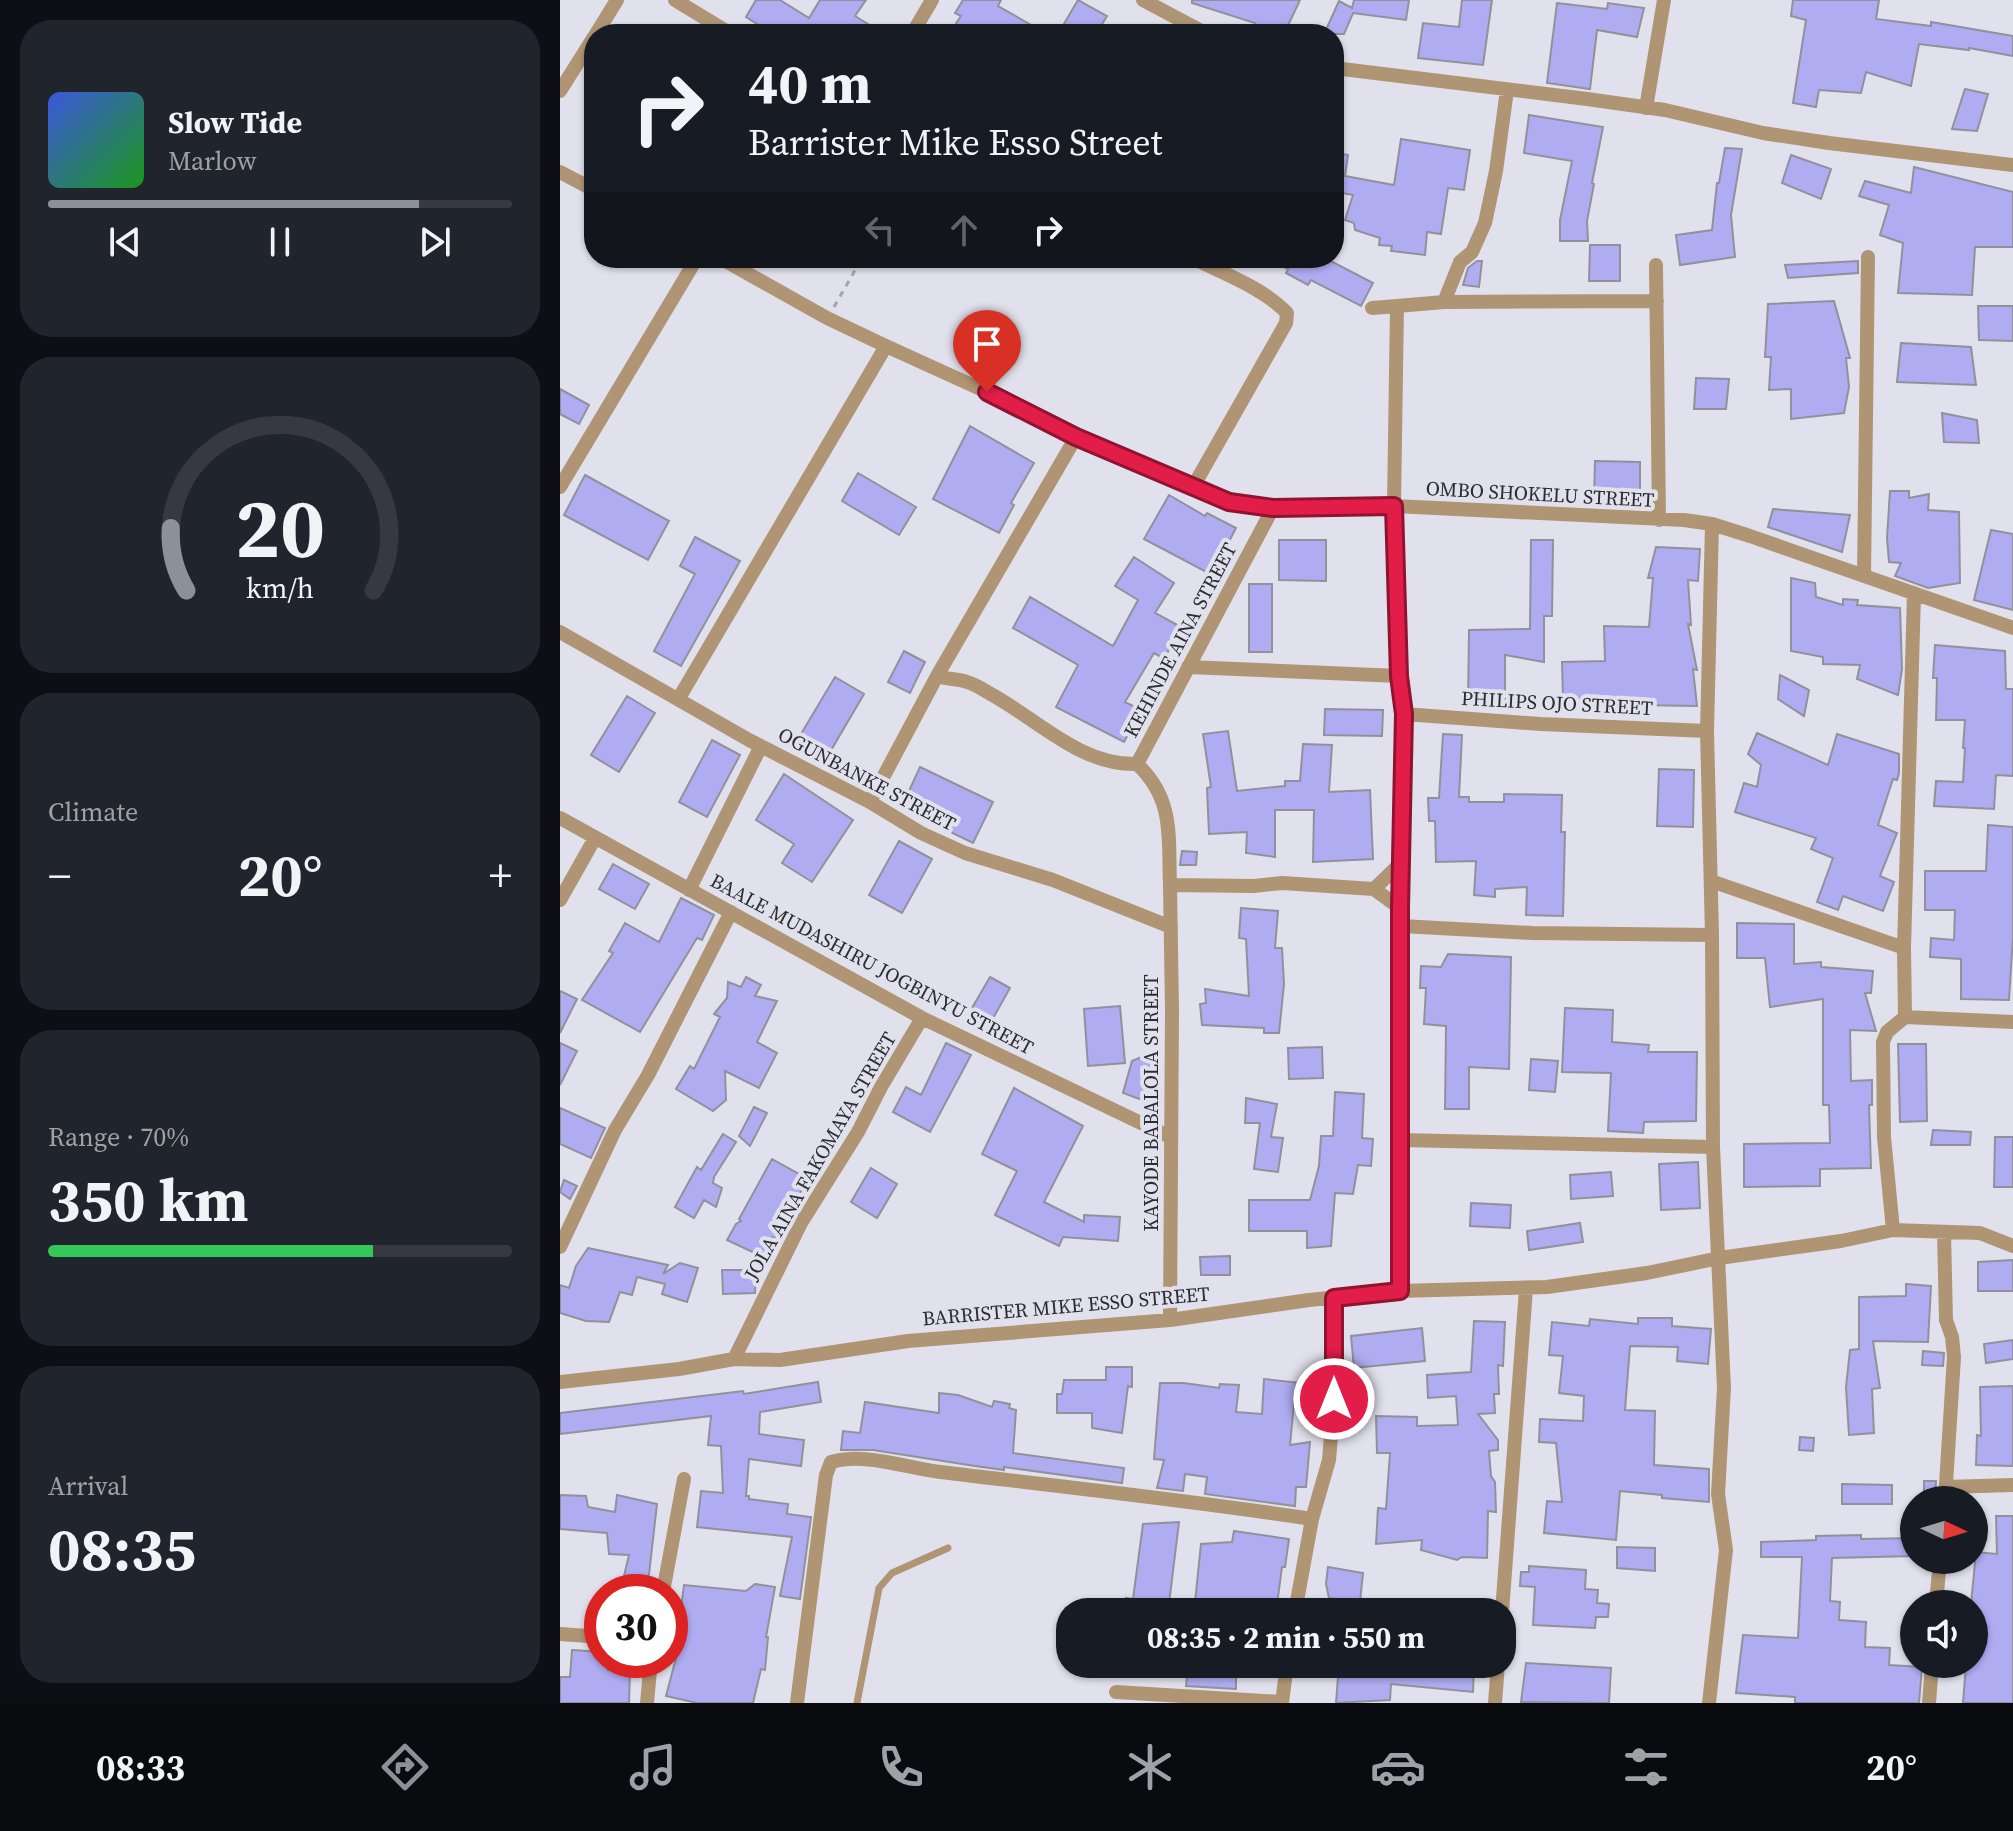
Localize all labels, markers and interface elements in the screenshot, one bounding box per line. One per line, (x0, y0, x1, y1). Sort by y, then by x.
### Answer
text: 40 m (748, 45, 871, 122)
icon: right (616, 56, 720, 160)
text: Slow Tide (168, 102, 302, 143)
text: Barrister Mike Esso Street (748, 118, 1162, 167)
text: Marlow (168, 143, 257, 179)
icon: left (858, 208, 902, 252)
icon: ahead (942, 208, 986, 252)
icon: right (1026, 208, 1070, 252)
icon: previous (103, 220, 147, 264)
icon: pause (258, 220, 302, 264)
icon: next (413, 220, 457, 264)
pin (953, 310, 1021, 392)
icon: arrive (965, 322, 1009, 366)
text: 20 (235, 470, 325, 584)
street label: OMBO SHOKELU STREET (1425, 474, 1655, 514)
street label: KEHINDE AINA STREET (1117, 538, 1243, 742)
text: km/h (246, 568, 314, 608)
street label: PHILIPS OJO STREET (1460, 684, 1654, 722)
street label: OGUNBANKE STREET (773, 720, 961, 838)
text: Climate (48, 794, 138, 830)
text: 20° (238, 834, 322, 916)
text: − (48, 845, 71, 906)
text: + (489, 845, 512, 906)
street label: BAALE MUDASHIRU JOGBINYU STREET (705, 867, 1039, 1061)
street label: KAYODE BABALOLA STREET (1137, 974, 1165, 1232)
street label: JOLA AINA FAKOMAYA STREET (737, 1027, 903, 1286)
text: Range · 70% (48, 1119, 189, 1155)
text: 350 km (48, 1159, 249, 1241)
street label: BARRISTER MIKE ESSO STREET (921, 1279, 1211, 1333)
position arrow (1292, 1357, 1376, 1441)
text: Arrival (48, 1468, 128, 1504)
north arrow (1900, 1486, 1988, 1574)
map controls (1900, 1486, 1988, 1678)
text: 08:35 (48, 1508, 196, 1590)
speed limit sign: 30 (584, 1574, 688, 1678)
button: sound (1900, 1590, 1988, 1678)
text: 08:35 · 2 min · 550 m (1147, 1617, 1425, 1658)
icon: directions (377, 1739, 433, 1795)
icon: music (625, 1739, 681, 1795)
icon: phone (873, 1739, 929, 1795)
icon: climate (1122, 1739, 1178, 1795)
icon: car (1370, 1739, 1426, 1795)
icon: filters (1618, 1739, 1674, 1795)
text: 08:33 (96, 1743, 185, 1792)
text: 20° (1866, 1743, 1917, 1792)

